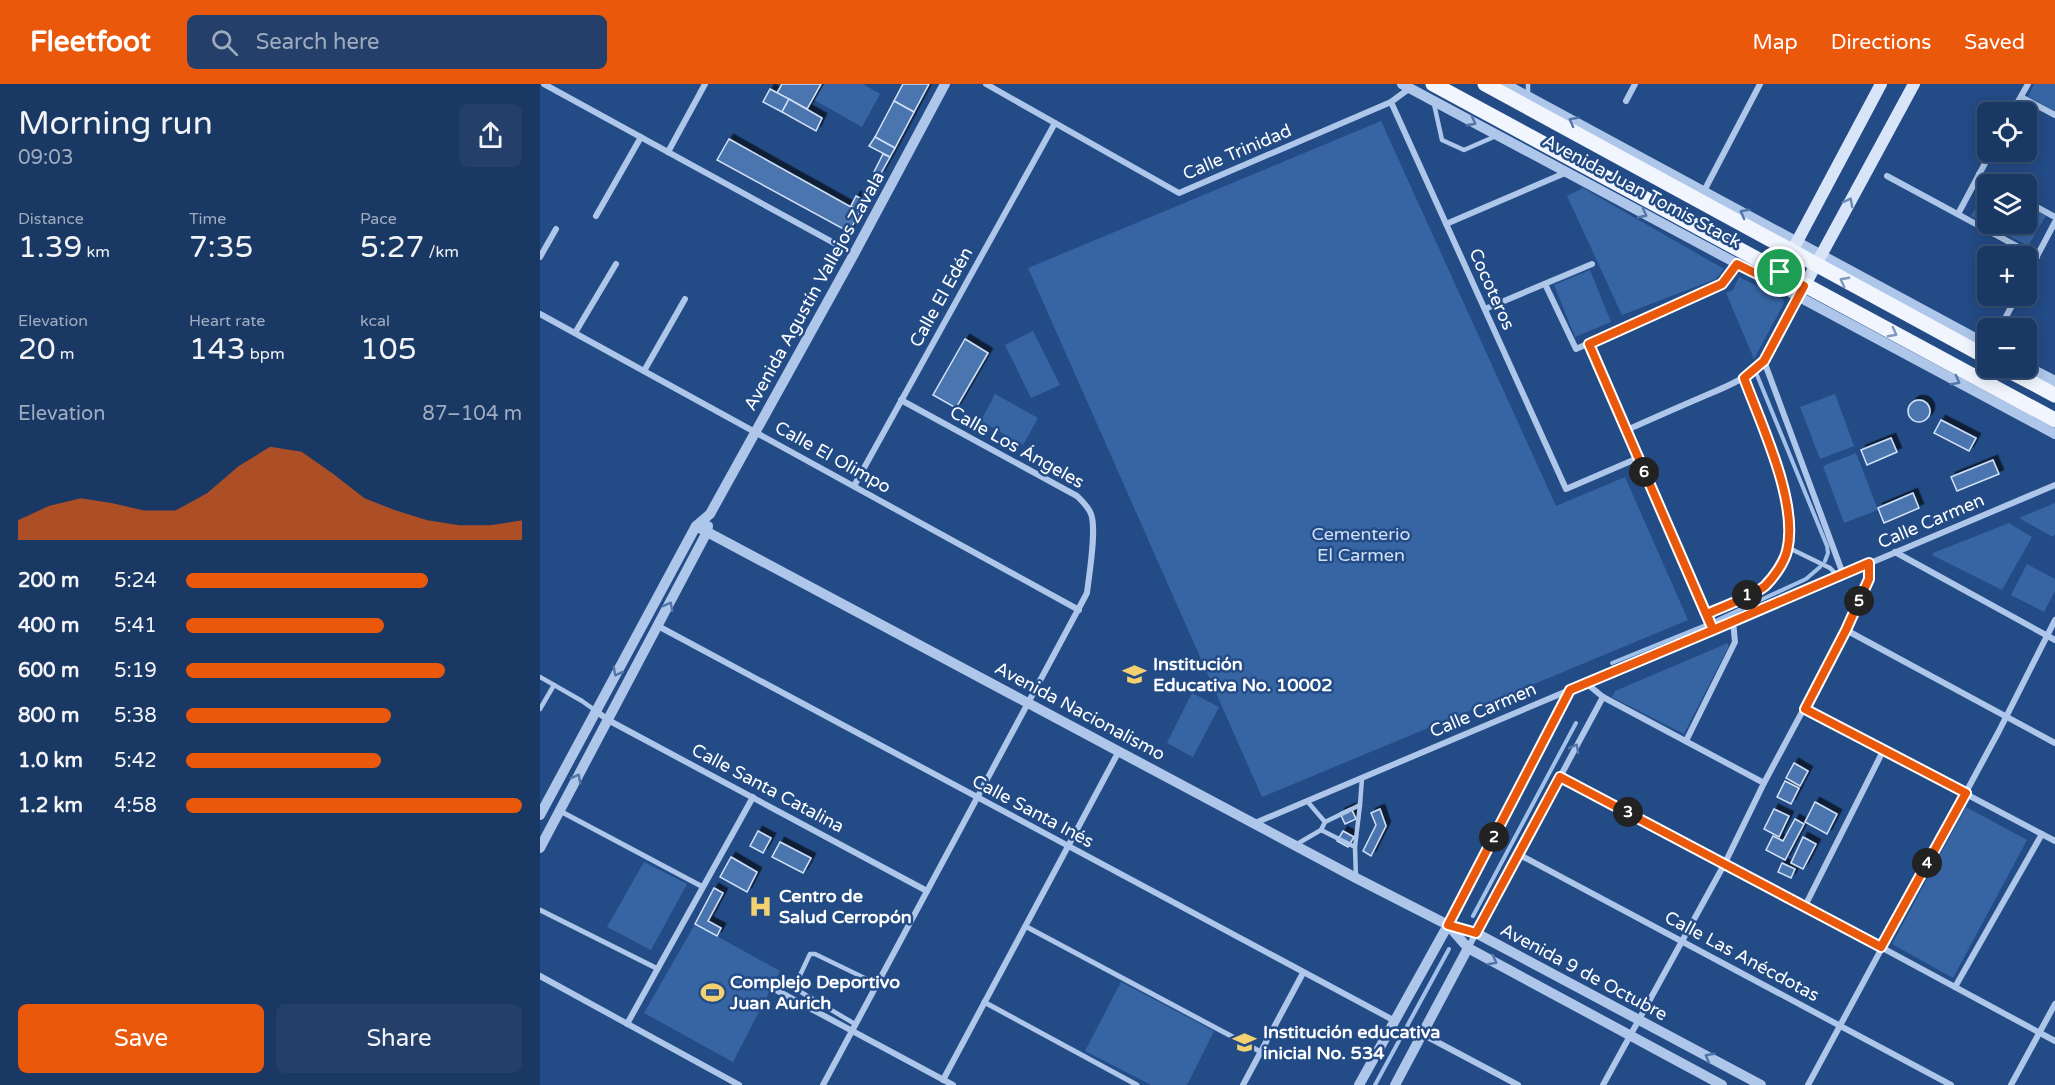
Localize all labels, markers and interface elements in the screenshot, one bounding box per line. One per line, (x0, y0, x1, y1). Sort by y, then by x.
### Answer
search box (187, 15, 607, 69)
text: Fleetfoot (30, 25, 151, 59)
icon: search (208, 26, 241, 59)
text: Search here (256, 29, 379, 55)
text: Map (1752, 30, 1798, 55)
text: Directions (1831, 30, 1931, 55)
text: Saved (1964, 30, 2025, 55)
map controls (1977, 102, 2037, 378)
button: locate (1977, 102, 2037, 162)
text: Morning run (18, 104, 213, 143)
button: share (459, 104, 522, 167)
one-way arrow (1465, 115, 1476, 126)
one-way arrow (1569, 117, 1579, 128)
street label: Calle Trinidad (1179, 119, 1295, 185)
street label: Avenida Juan Tomis Stack (1539, 129, 1745, 253)
text: 09:03 (18, 146, 73, 170)
street label: Avenida Agustín Vallejos Zavala (739, 167, 889, 415)
button: layers (1977, 174, 2037, 234)
one-way arrow (1842, 198, 1853, 208)
one-way arrow (1637, 207, 1648, 218)
text: Distance (18, 209, 84, 229)
text: Time (189, 209, 226, 229)
text: Pace (360, 209, 397, 229)
one-way arrow (1740, 209, 1751, 220)
text: 1.39 (18, 229, 82, 266)
text: 7:35 (189, 229, 253, 266)
text: 5:27 (360, 229, 424, 266)
text: km (82, 242, 110, 262)
text: /km (424, 242, 459, 262)
street label: Calle El Edén (905, 243, 977, 351)
street label: Cocoteros (1464, 245, 1520, 333)
pin (1754, 246, 1805, 297)
button: + (1977, 246, 2037, 306)
icon: arrive (1763, 255, 1796, 288)
one-way arrow (1839, 277, 1850, 288)
text: Elevation (18, 311, 88, 331)
text: Heart rate (189, 311, 265, 331)
text: kcal (360, 311, 390, 331)
button: − (1977, 318, 2037, 378)
one-way arrow (1887, 326, 1897, 337)
text: 20 (18, 331, 56, 368)
text: 143 (189, 331, 246, 368)
text: 105 (360, 331, 417, 368)
text: m (56, 344, 75, 364)
text: bpm (246, 344, 285, 364)
one-way arrow (1950, 374, 1960, 385)
street label: Calle Los Ángeles (946, 401, 1088, 493)
text: Elevation (18, 402, 105, 426)
text: 87–104 m (422, 402, 522, 426)
street label: Calle El Olimpo (771, 416, 895, 498)
pin: 6 (1629, 457, 1659, 487)
text: 6 (1639, 462, 1649, 482)
street label: Calle Carmen (1874, 489, 1988, 553)
park label: Cementerio El Carmen (1311, 523, 1411, 566)
text: 200 m (18, 569, 79, 593)
text: 5:24 (114, 569, 157, 593)
pin: 1 (1732, 580, 1762, 610)
text: 1 (1742, 585, 1752, 605)
pin: 5 (1844, 586, 1874, 616)
text: 5 (1854, 591, 1864, 611)
one-way arrow (661, 601, 673, 612)
text: 400 m (18, 614, 79, 638)
text: 5:41 (114, 614, 157, 638)
place label: Institución Educativa No. 10002 (1153, 653, 1332, 696)
street label: Avenida Nacionalismo (991, 657, 1169, 765)
text: 600 m (18, 659, 79, 683)
text: 5:19 (114, 659, 157, 683)
school or university icon: Institución Educativa No. 10002 (1122, 661, 1148, 687)
one-way arrow (613, 665, 624, 676)
street label: Calle Carmen (1426, 678, 1540, 742)
text: 800 m (18, 704, 79, 728)
text: 5:38 (114, 704, 157, 728)
street label: Calle Santa Catalina (688, 738, 848, 838)
one-way arrow (1568, 744, 1579, 754)
text: 1.0 km (18, 749, 83, 773)
text: 5:42 (114, 749, 157, 773)
street label: Calle Santa Inés (968, 770, 1098, 852)
one-way arrow (570, 774, 581, 784)
text: 1.2 km (18, 794, 83, 818)
text: 4:58 (114, 794, 157, 818)
pin: 3 (1613, 797, 1643, 827)
text: 3 (1623, 802, 1633, 822)
pin: 2 (1479, 822, 1509, 852)
text: 2 (1489, 827, 1499, 847)
pin: 4 (1912, 848, 1942, 878)
text: 4 (1922, 853, 1932, 873)
place label: Centro de Salud Cerropón (779, 885, 912, 928)
hospital icon: Centro de Salud Cerropón (748, 893, 774, 919)
street label: Calle Las Anécdotas (1661, 906, 1823, 1006)
street label: Avenida 9 de Octubre (1497, 919, 1671, 1025)
one-way arrow (1487, 954, 1497, 965)
place label: Complejo Deportivo Juan Aurich (729, 971, 900, 1014)
sports icon: Complejo Deportivo Juan Aurich (699, 979, 725, 1005)
button: Save (18, 1004, 264, 1073)
button: Share (276, 1004, 522, 1073)
place label: Institución educativa inicial No. 534 (1263, 1021, 1440, 1064)
school or university icon: Institución educativa inicial No. 534 (1232, 1029, 1258, 1055)
one-way arrow (1705, 1053, 1716, 1064)

